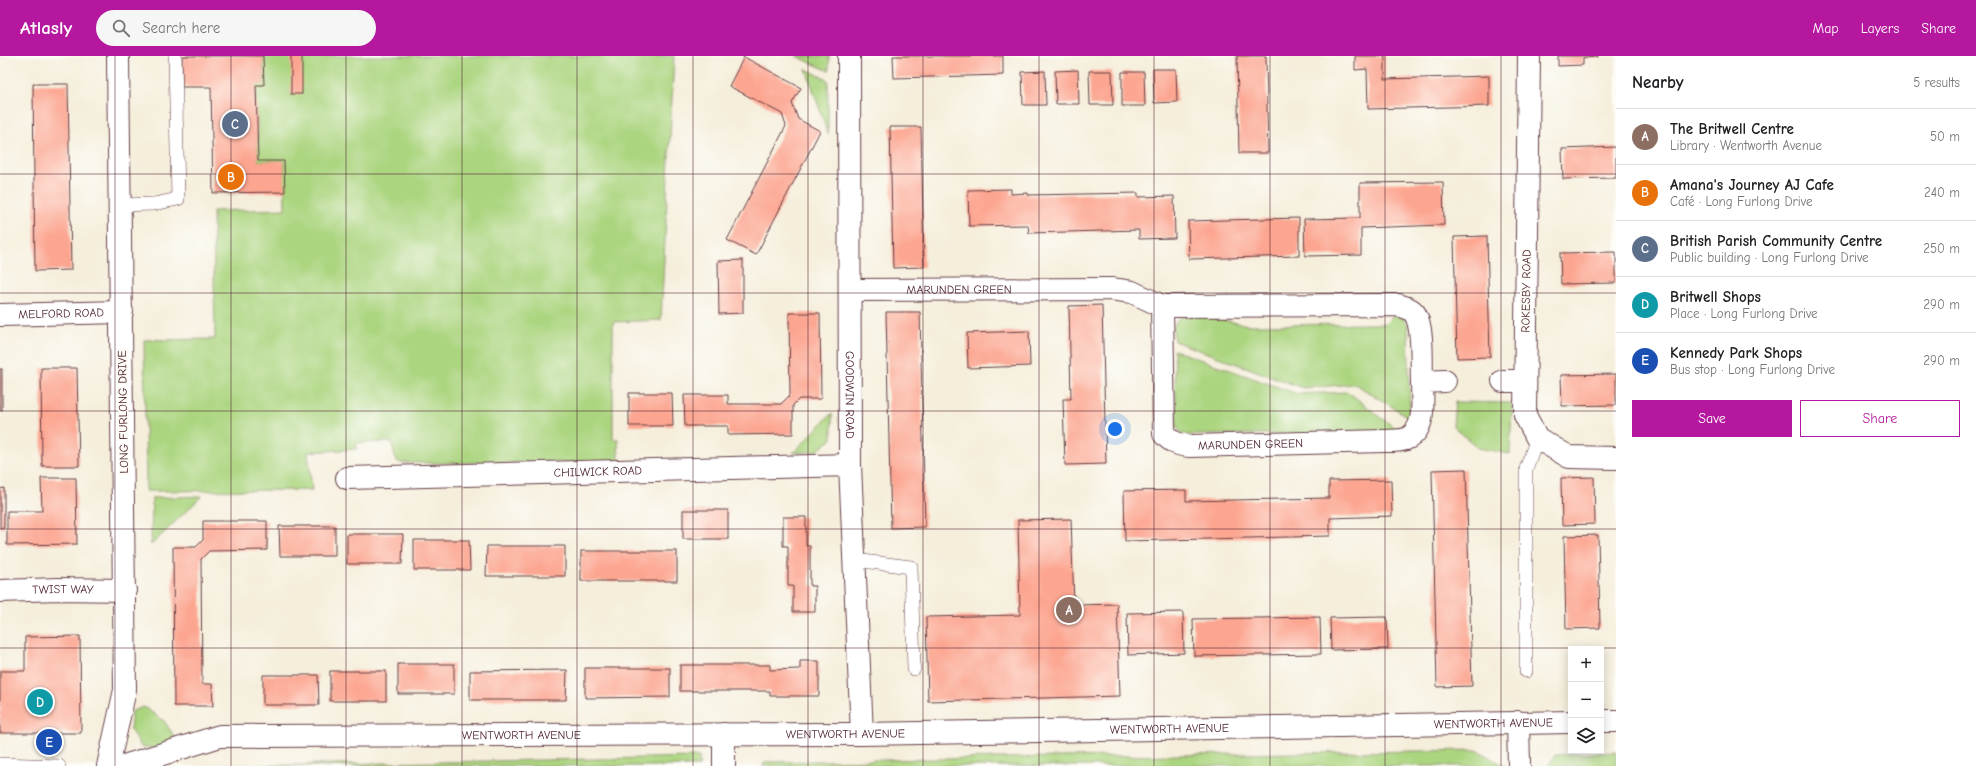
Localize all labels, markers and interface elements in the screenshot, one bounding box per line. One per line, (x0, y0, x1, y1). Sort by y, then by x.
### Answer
search box (96, 10, 376, 46)
text: Atlasly (20, 17, 72, 39)
icon: search (110, 17, 132, 39)
text: Search here (142, 19, 220, 37)
text: Map (1812, 20, 1839, 37)
text: Layers (1861, 20, 1899, 37)
text: Share (1921, 20, 1956, 37)
text: Nearby (1632, 73, 1683, 92)
text: 5 results (1913, 75, 1960, 90)
pin: C (222, 109, 248, 139)
text: The Britwell Centre (1670, 120, 1794, 138)
text: A (1641, 129, 1649, 144)
text: 50 m (1930, 129, 1960, 144)
text: Library · Wentworth Avenue (1670, 138, 1822, 153)
pin: B (218, 162, 244, 192)
text: Amana's Journey AJ Cafe (1670, 176, 1834, 194)
text: B (1641, 185, 1649, 200)
text: 240 m (1924, 185, 1960, 200)
text: Café · Long Furlong Drive (1670, 194, 1812, 209)
text: British Parish Community Centre (1670, 232, 1882, 250)
text: C (1641, 241, 1649, 256)
text: 250 m (1923, 241, 1960, 256)
street label: ROKESBY ROAD (1518, 249, 1534, 333)
text: Public building · Long Furlong Drive (1670, 250, 1869, 265)
street label: MARUNDEN GREEN (906, 282, 1012, 297)
text: Britwell Shops (1670, 288, 1761, 306)
text: D (1641, 297, 1649, 312)
text: 290 m (1923, 297, 1960, 312)
street label: MELFORD ROAD (18, 305, 104, 322)
text: Place · Long Furlong Drive (1670, 306, 1818, 321)
text: Kennedy Park Shops (1670, 344, 1802, 362)
street label: LONG FURLONG DRIVE (115, 350, 131, 474)
street label: GOODWIN ROAD (843, 351, 857, 439)
text: E (1641, 353, 1649, 368)
text: 290 m (1923, 353, 1960, 368)
text: Bus stop · Long Furlong Drive (1670, 362, 1835, 377)
button: Save (1632, 400, 1792, 437)
button: Share (1800, 400, 1960, 437)
your location (1105, 419, 1125, 439)
street label: MARUNDEN GREEN (1198, 436, 1303, 453)
street label: CHILWICK ROAD (554, 463, 642, 480)
street label: TWIST WAY (32, 582, 95, 597)
pin: A (1056, 595, 1082, 625)
map controls (1568, 646, 1604, 754)
button: + (1568, 646, 1604, 682)
button: − (1568, 682, 1604, 718)
pin: D (27, 687, 53, 717)
street label: WENTWORTH AVENUE (1434, 715, 1553, 731)
button: layers (1568, 718, 1604, 754)
street label: WENTWORTH AVENUE (1110, 721, 1229, 737)
street label: WENTWORTH AVENUE (786, 726, 905, 741)
pin: E (36, 727, 62, 757)
street label: WENTWORTH AVENUE (462, 728, 581, 742)

